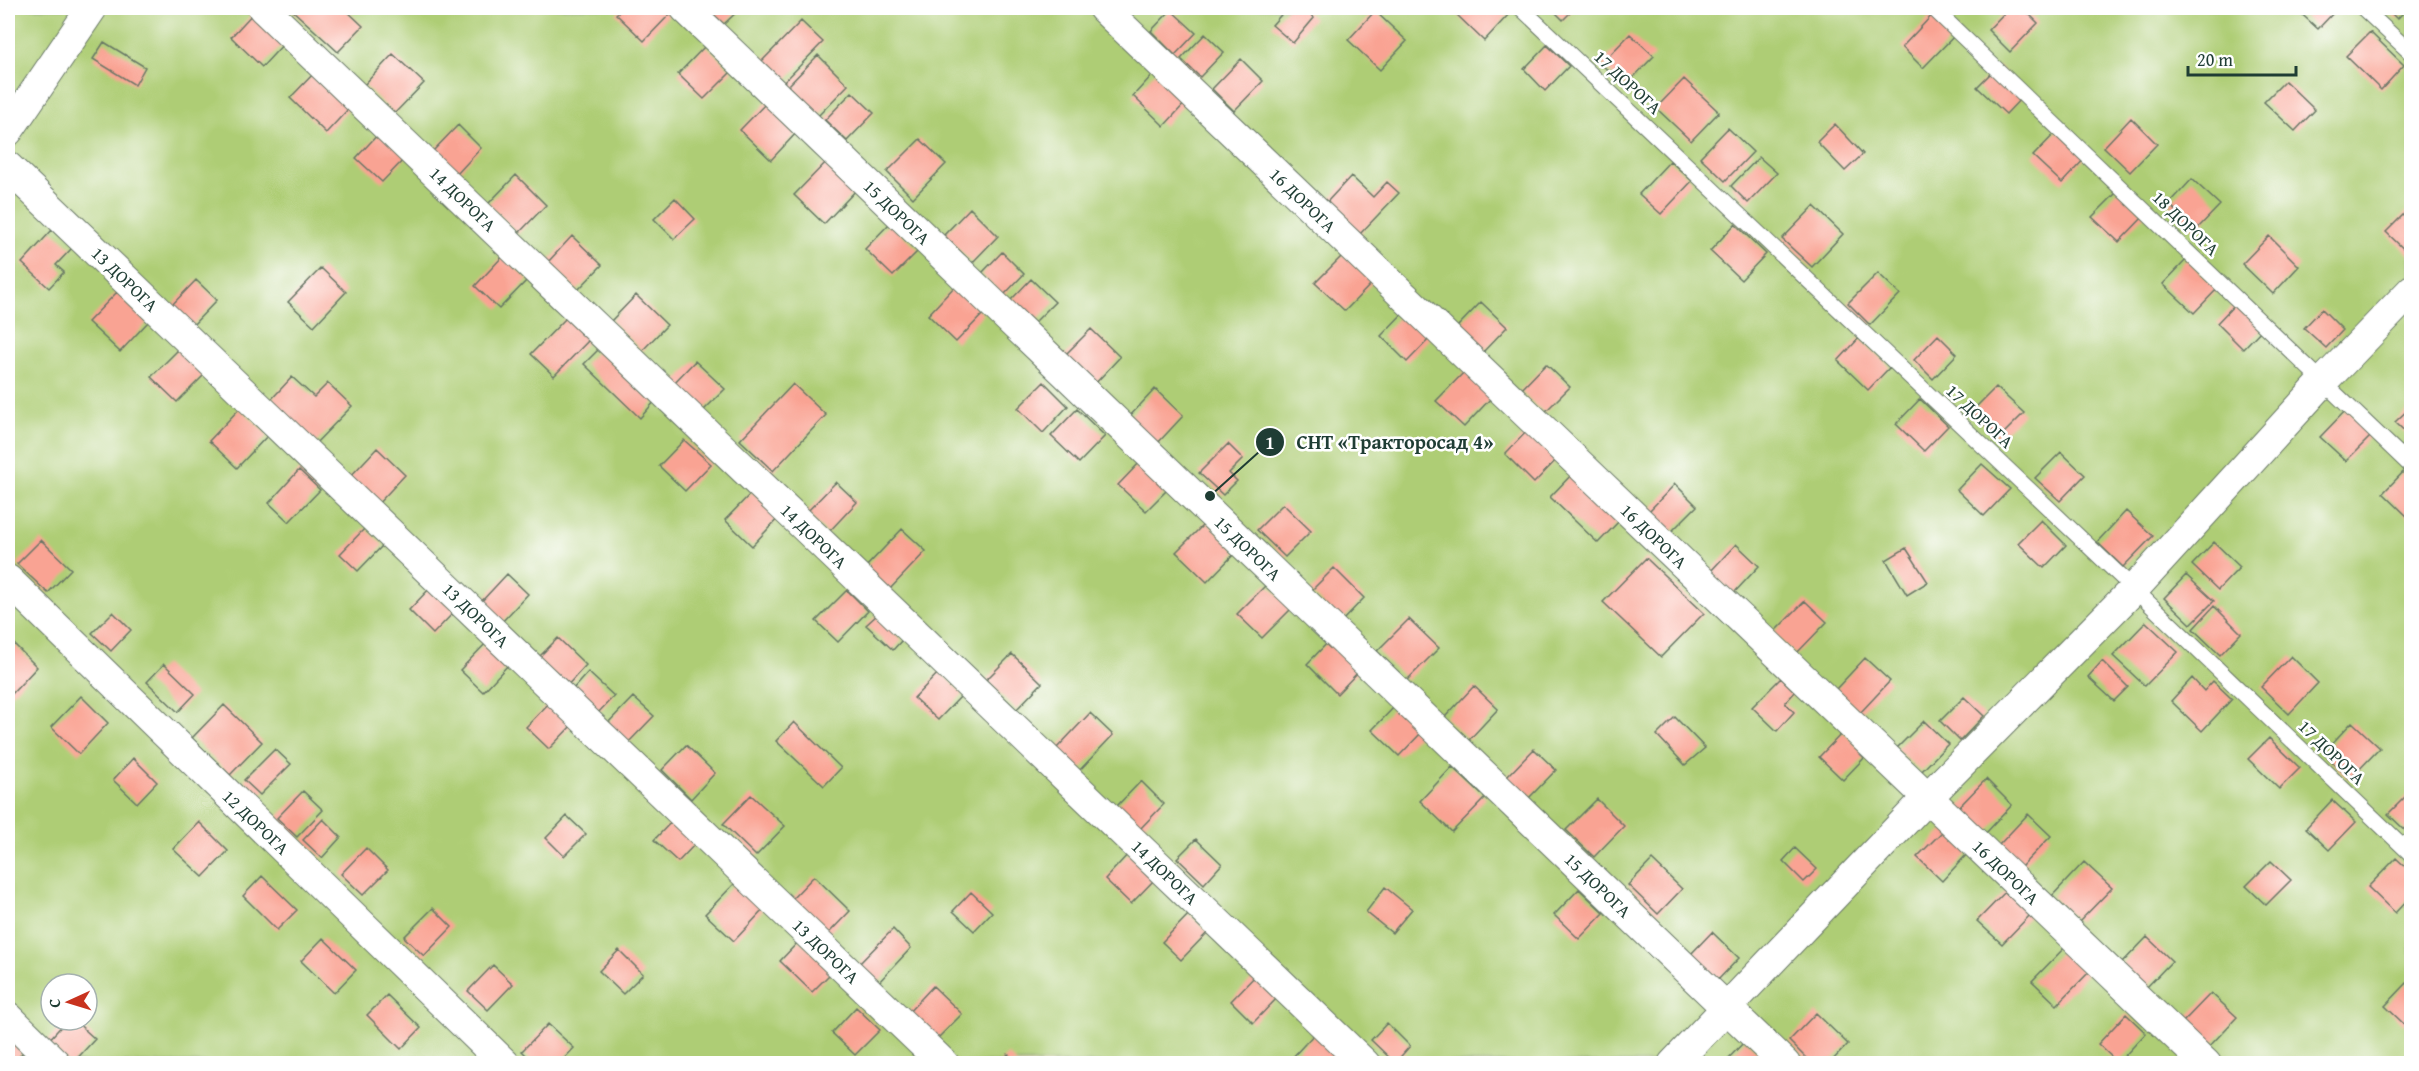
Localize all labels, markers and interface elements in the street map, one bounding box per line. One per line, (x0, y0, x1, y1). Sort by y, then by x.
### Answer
scale bar (2188, 39, 2296, 77)
street label: 17 ДОРОГА (1588, 43, 1668, 121)
text: 20 m (2197, 46, 2233, 73)
street label: 14 ДОРОГА (423, 160, 503, 238)
street label: 16 ДОРОГА (1263, 161, 1343, 239)
street label: 15 ДОРОГА (857, 173, 937, 251)
street label: 18 ДОРОГА (2146, 184, 2226, 262)
street label: 13 ДОРОГА (85, 240, 165, 318)
street label: 17 ДОРОГА (1940, 377, 2020, 455)
callout: СНТ «Тракторосад 4» (1255, 423, 1506, 461)
text: СНТ «Тракторосад 4» (1296, 427, 1494, 456)
text: 1 (1265, 429, 1275, 456)
street label: 14 ДОРОГА (774, 497, 854, 575)
street label: 16 ДОРОГА (1614, 497, 1694, 575)
street label: 15 ДОРОГА (1208, 509, 1288, 587)
street label: 13 ДОРОГА (436, 576, 516, 654)
street label: 17 ДОРОГА (2292, 713, 2372, 791)
street label: 12 ДОРОГА (216, 783, 296, 861)
street label: 14 ДОРОГА (1125, 833, 1205, 911)
street label: 16 ДОРОГА (1966, 833, 2046, 911)
street label: 15 ДОРОГА (1558, 846, 1638, 924)
street label: 13 ДОРОГА (786, 912, 866, 990)
north arrow (39, 972, 99, 1032)
text: С (42, 998, 66, 1008)

